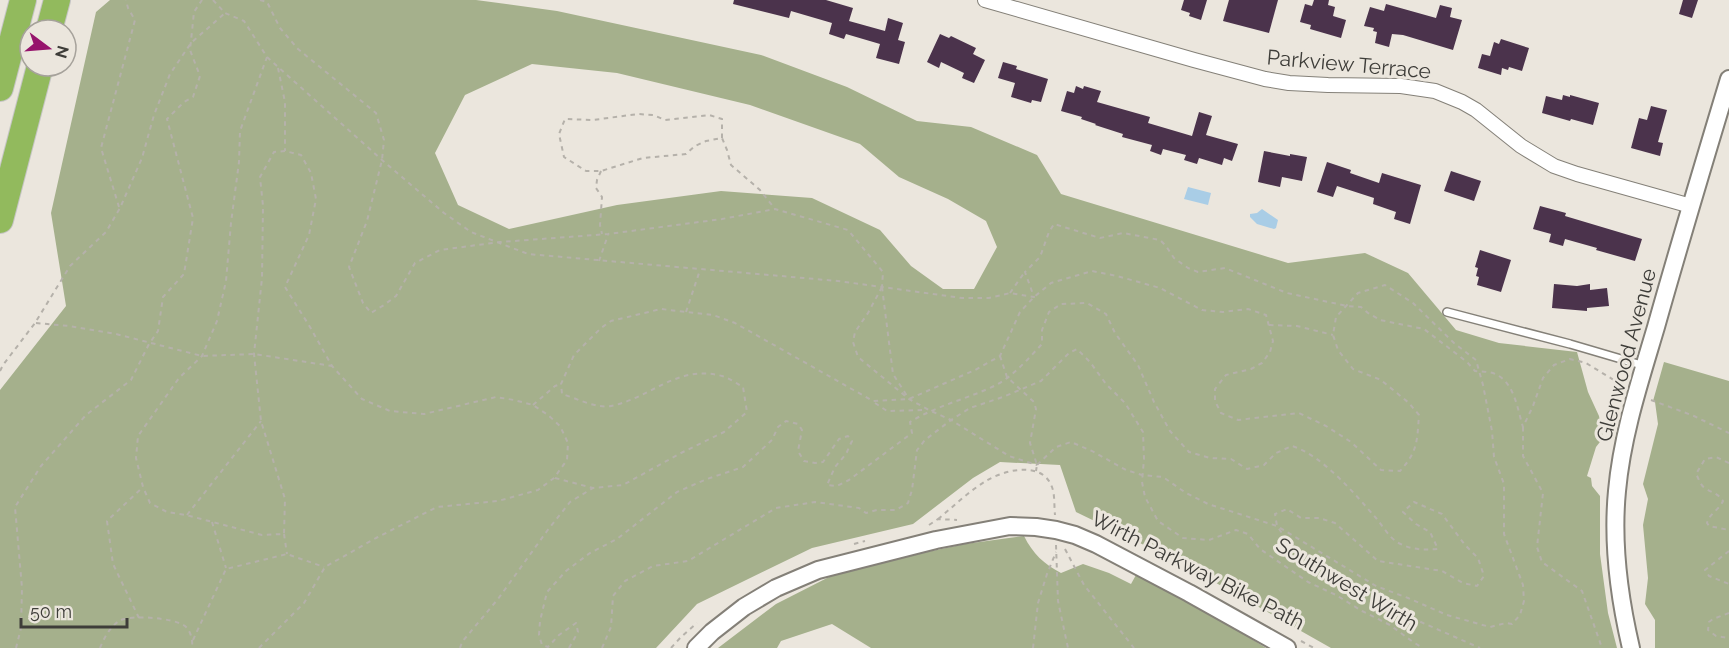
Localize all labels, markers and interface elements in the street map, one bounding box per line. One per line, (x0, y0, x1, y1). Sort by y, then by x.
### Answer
north arrow (18, 18, 78, 78)
text: N (51, 44, 73, 60)
street label: Parkview Terrace (1266, 44, 1432, 84)
street label: Glenwood Avenue (1591, 266, 1661, 444)
street label: Wirth Parkway Bike Path (1087, 505, 1309, 635)
street label: Southwest Wirth (1272, 532, 1422, 636)
scale bar (21, 591, 128, 629)
text: 50 m (30, 601, 72, 622)

